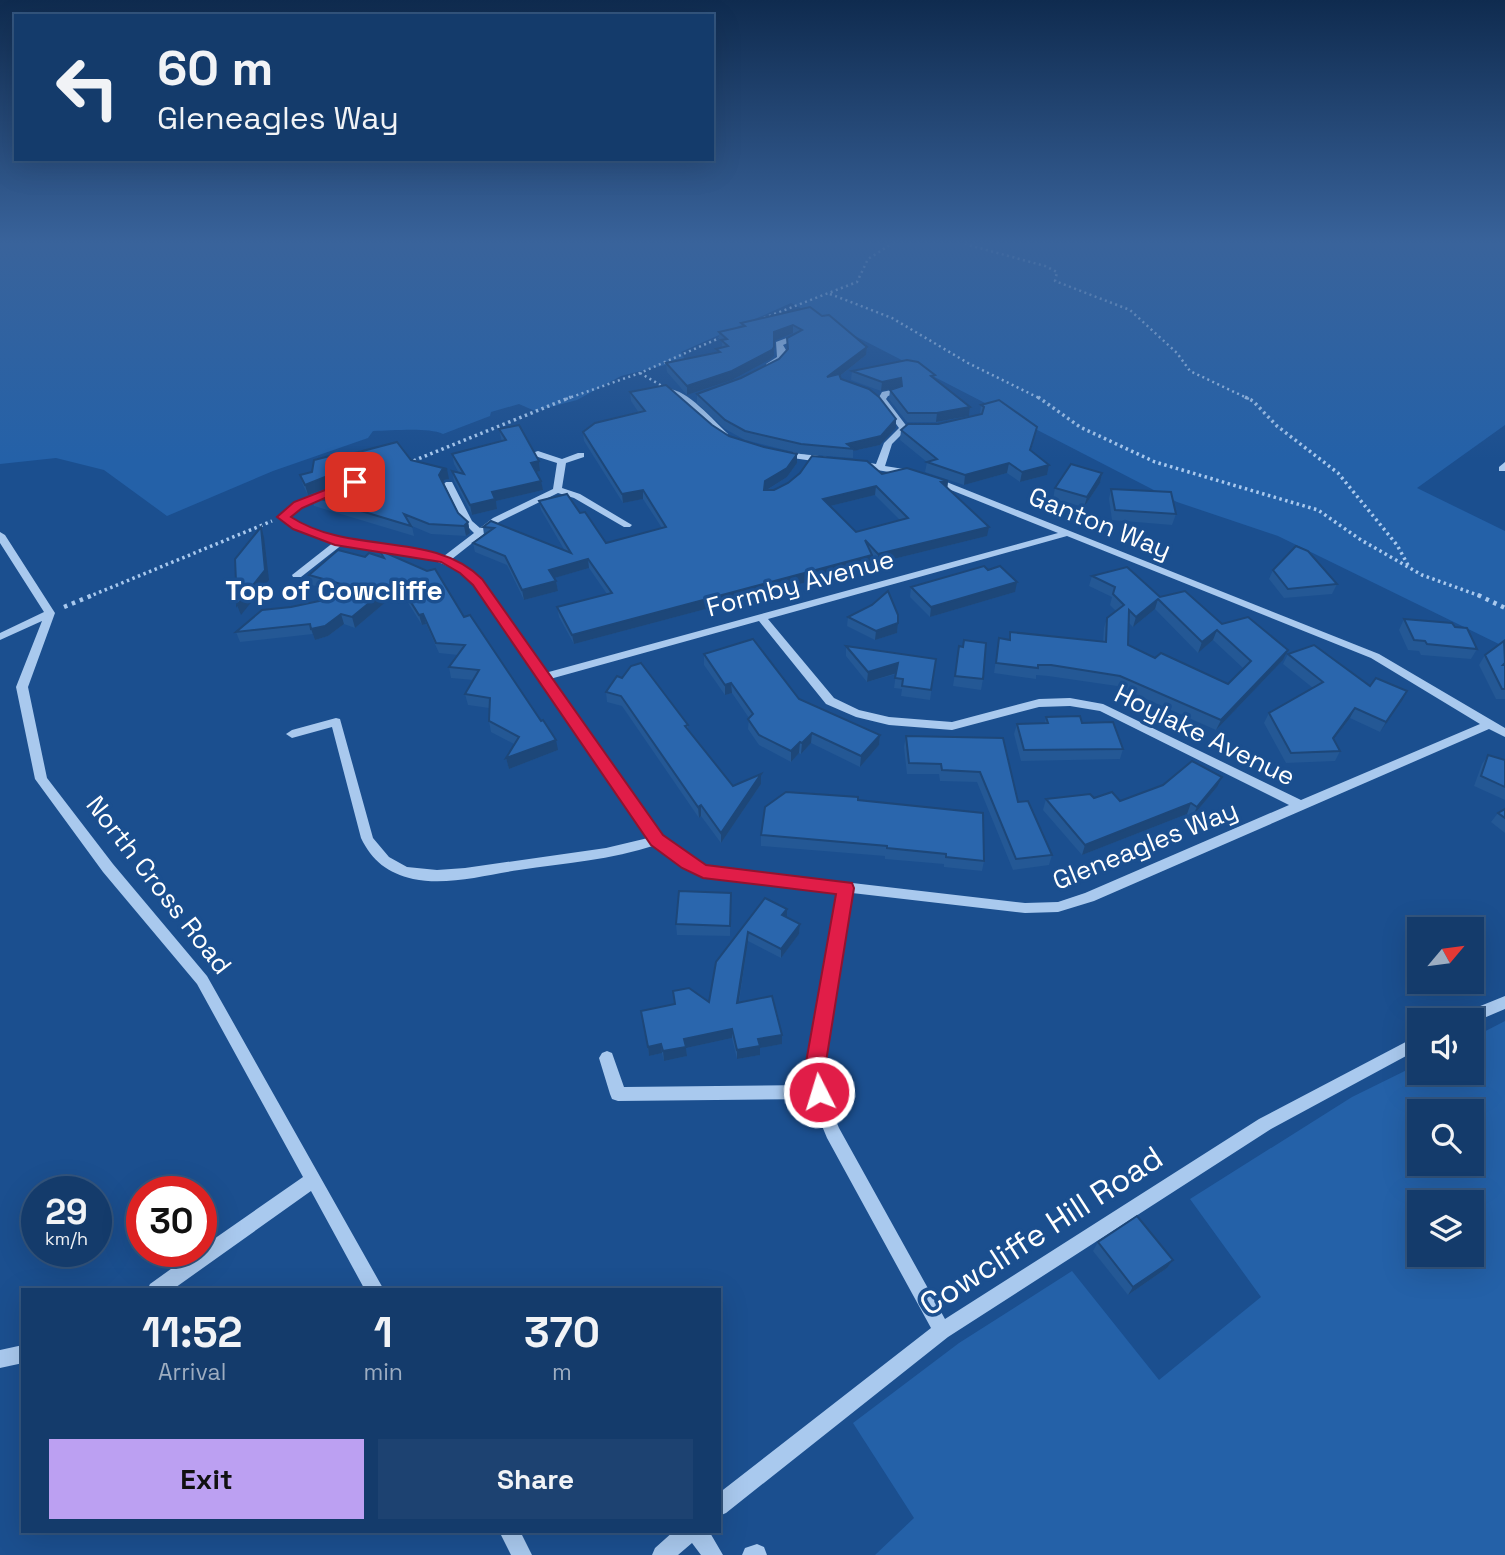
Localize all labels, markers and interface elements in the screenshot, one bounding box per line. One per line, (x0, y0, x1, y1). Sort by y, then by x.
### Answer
text: 60 m (157, 37, 273, 99)
icon: left (42, 42, 133, 133)
text: Gleneagles Way (157, 98, 399, 138)
pin (325, 452, 385, 512)
icon: arrive (336, 463, 374, 501)
street label: Ganton Way (1024, 479, 1176, 567)
street label: Formby Avenue (702, 542, 898, 624)
district label: Top of Cowcliffe (225, 572, 443, 608)
street label: Hoylake Avenue (1109, 676, 1301, 794)
street label: North Cross Road (79, 789, 239, 981)
street label: Gleneagles Way (1048, 792, 1242, 898)
north arrow (1407, 917, 1484, 994)
map controls (1407, 917, 1484, 1267)
button: sound (1407, 1008, 1484, 1085)
position arrow (782, 1055, 856, 1129)
button: search (1407, 1099, 1484, 1176)
street label: Cowcliffe Hill Road (912, 1137, 1170, 1325)
speed limit sign: 30 (126, 1176, 217, 1267)
text: 29 (45, 1190, 88, 1234)
button: layers (1407, 1190, 1484, 1267)
text: km/h (45, 1227, 88, 1250)
text: 11:52 (142, 1306, 242, 1359)
text: 1 (374, 1306, 393, 1359)
text: 370 (524, 1306, 600, 1359)
text: Arrival (158, 1357, 226, 1387)
text: min (363, 1357, 403, 1387)
text: m (552, 1357, 572, 1387)
button: Exit (49, 1439, 364, 1519)
button: Share (378, 1439, 693, 1519)

